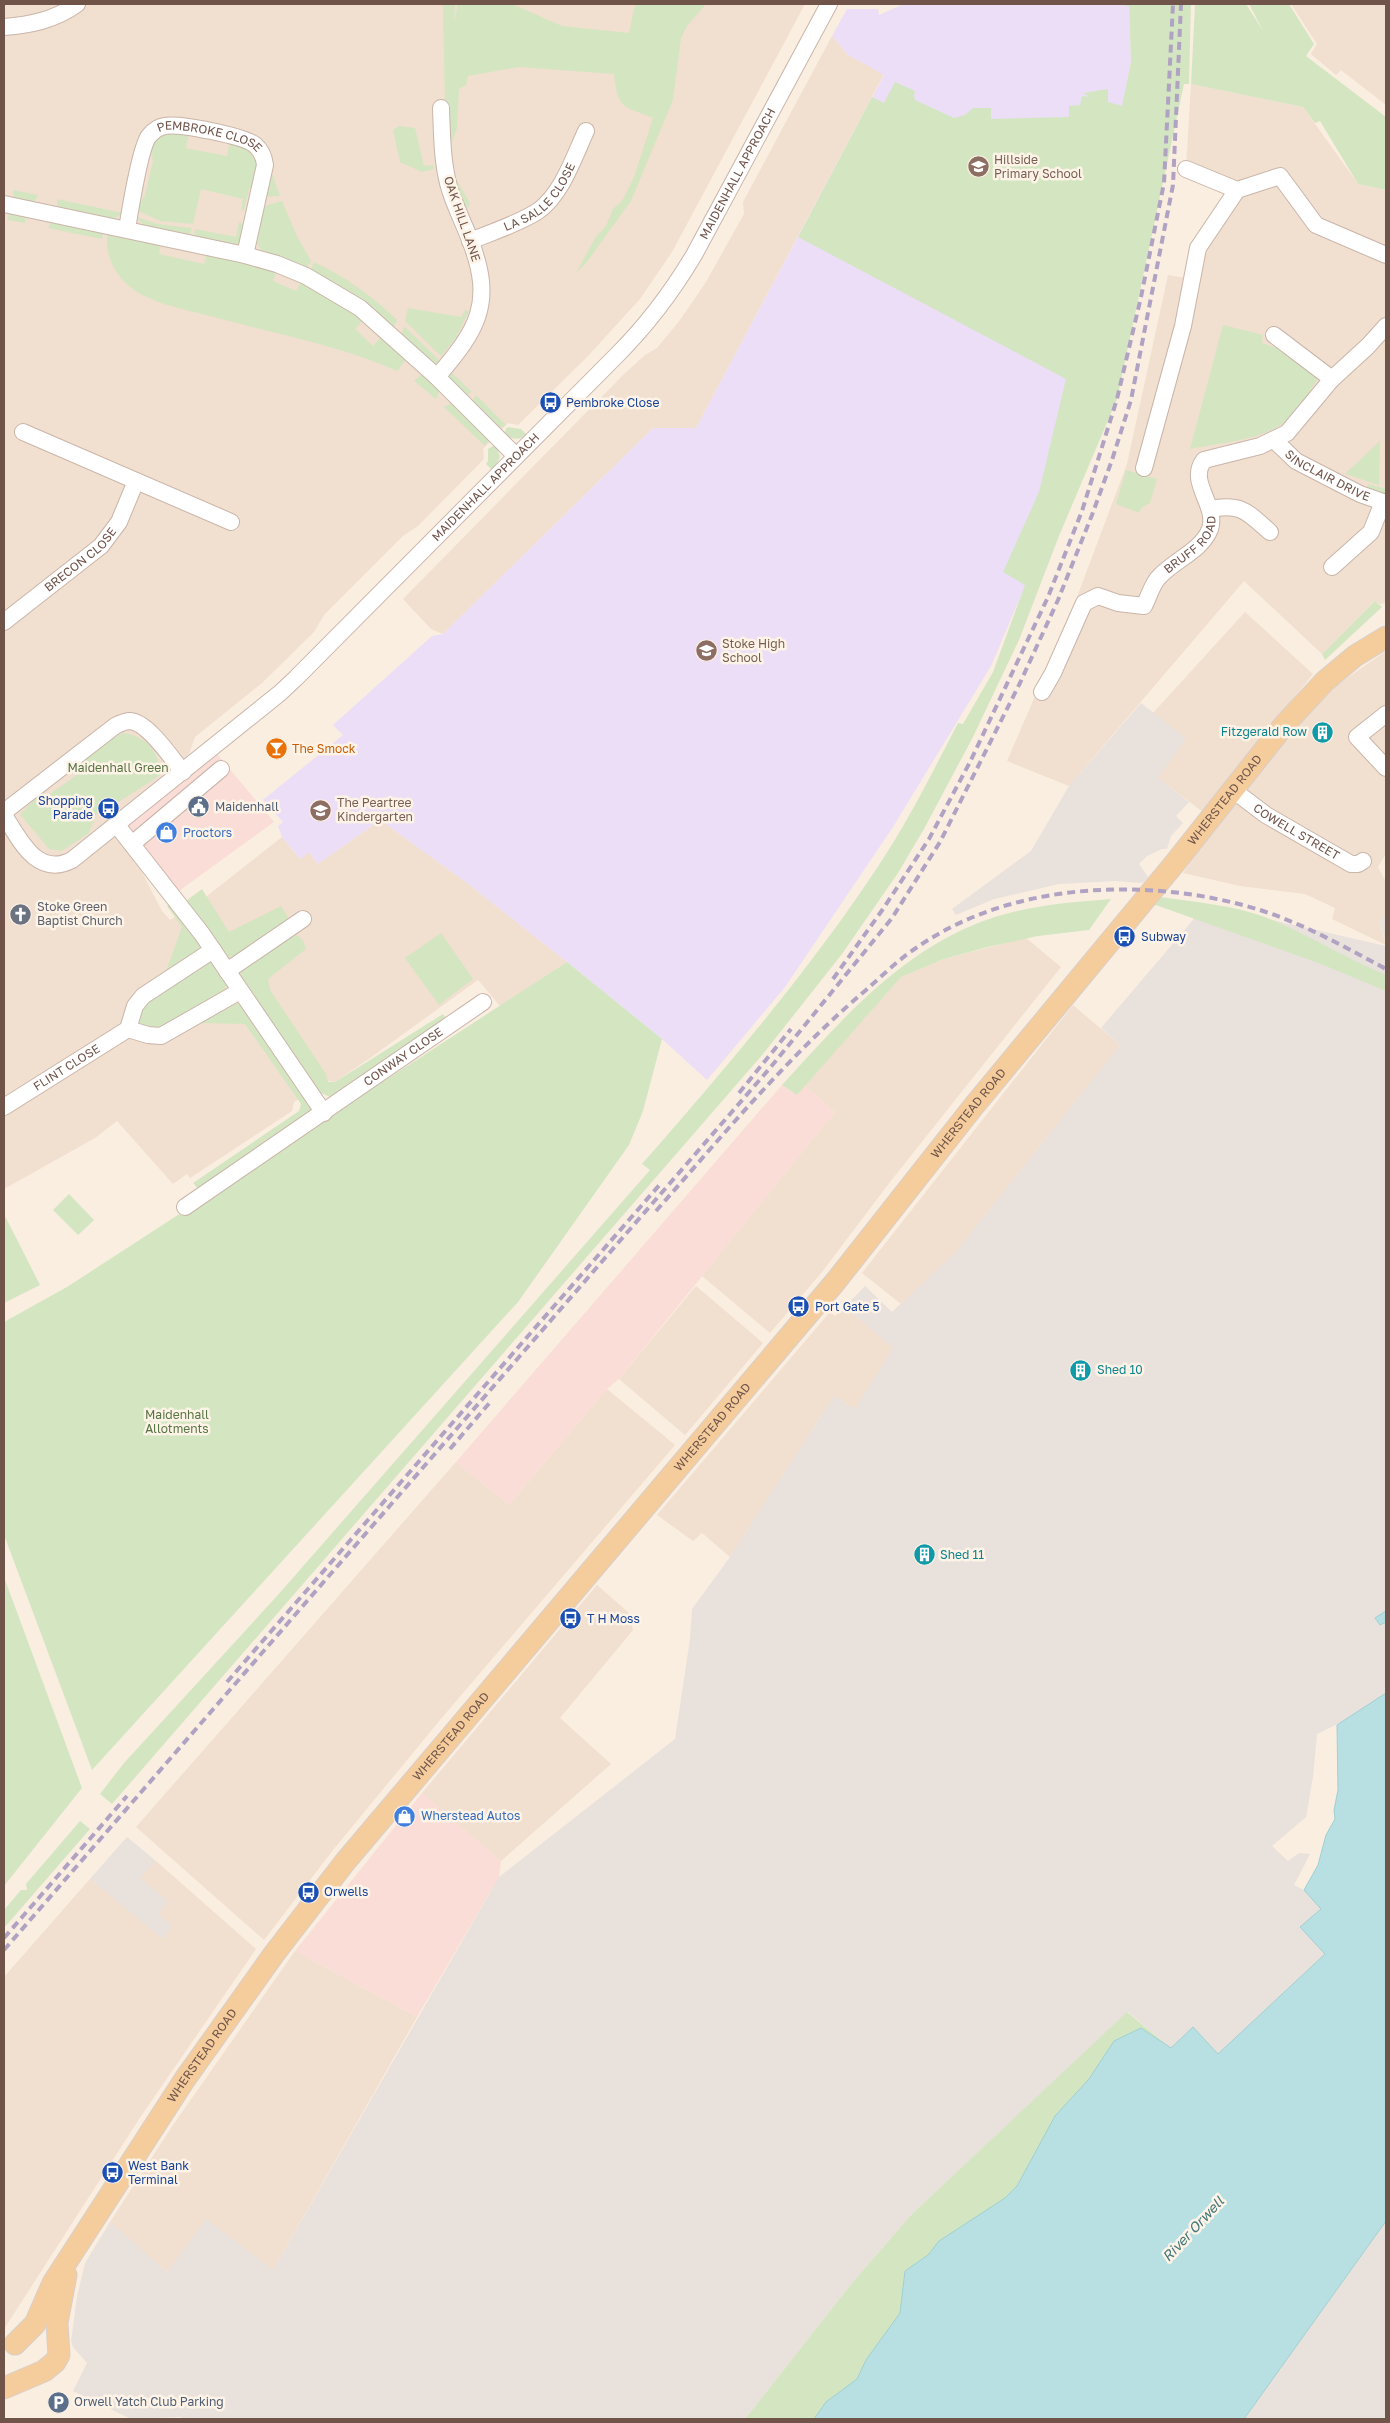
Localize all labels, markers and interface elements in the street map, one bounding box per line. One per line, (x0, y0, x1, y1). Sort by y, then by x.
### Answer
street label: MAIDENHALL APPROACH (696, 105, 779, 242)
street label: PEMBROKE CLOSE (155, 117, 266, 155)
place label: Hillside Primary School (994, 152, 1082, 181)
school or university icon: Hillside Primary School (966, 155, 990, 179)
street label: LA SALLE CLOSE (501, 160, 578, 234)
street label: OAK HILL LANE (441, 174, 484, 263)
bus stop icon: Pembroke Close (538, 391, 562, 415)
place label: Pembroke Close (566, 395, 659, 410)
street label: MAIDENHALL APPROACH (428, 429, 542, 544)
street label: SINCLAIR DRIVE (1282, 446, 1372, 504)
street label: BRUFF ROAD (1160, 515, 1218, 576)
street label: BRECON CLOSE (41, 524, 119, 595)
place label: Stoke High School (722, 636, 785, 665)
school or university icon: Stoke High School (694, 639, 718, 663)
building icon: Fitzgerald Row (1311, 720, 1335, 744)
place label: Fitzgerald Row (1221, 724, 1307, 739)
bar icon: The Smock (264, 737, 288, 761)
place label: The Smock (292, 741, 356, 756)
street label: WHERSTEAD ROAD (1184, 751, 1265, 848)
park label: Maidenhall Green (67, 760, 169, 775)
place label: Shopping Parade (38, 793, 93, 822)
public building icon: Maidenhall (187, 795, 211, 819)
place label: The Peartree Kindergarten (337, 795, 413, 824)
bus stop icon: Shopping Parade (97, 796, 121, 820)
school or university icon: The Peartree Kindergarten (309, 798, 333, 822)
place label: Maidenhall (215, 799, 279, 814)
street label: COWELL STREET (1250, 800, 1343, 863)
shop icon: Proctors (155, 821, 179, 845)
place label: Proctors (183, 825, 232, 840)
place label: Stoke Green Baptist Church (37, 899, 123, 928)
church icon: Stoke Green Baptist Church (9, 902, 33, 926)
bus stop icon: Subway (1113, 925, 1137, 949)
place label: Subway (1141, 929, 1186, 944)
street label: CONWAY CLOSE (360, 1024, 446, 1089)
street label: FLINT CLOSE (30, 1041, 102, 1094)
street label: WHERSTEAD ROAD (927, 1065, 1009, 1161)
bus stop icon: Port Gate 5 (787, 1295, 811, 1319)
place label: Port Gate 5 (815, 1299, 880, 1314)
building icon: Shed 10 (1069, 1358, 1093, 1382)
place label: Shed 10 (1097, 1362, 1143, 1377)
street label: WHERSTEAD ROAD (670, 1380, 754, 1474)
park label: Maidenhall Allotments (145, 1407, 209, 1436)
building icon: Shed 11 (912, 1543, 936, 1567)
place label: Shed 11 (940, 1547, 984, 1562)
bus stop icon: T H Moss (559, 1607, 583, 1631)
place label: T H Moss (587, 1611, 640, 1626)
street label: WHERSTEAD ROAD (409, 1689, 492, 1784)
shop icon: Wherstead Autos (393, 1804, 417, 1828)
place label: Wherstead Autos (421, 1808, 520, 1823)
bus stop icon: Orwells (296, 1880, 320, 1904)
place label: Orwells (324, 1884, 368, 1899)
street label: WHERSTEAD ROAD (164, 2005, 240, 2105)
place label: West Bank Terminal (128, 2158, 189, 2187)
bus stop icon: West Bank Terminal (100, 2161, 124, 2185)
water label: River Orwell (1158, 2192, 1227, 2265)
parking icon: Orwell Yatch Club Parking (46, 2390, 70, 2414)
place label: Orwell Yatch Club Parking (74, 2394, 224, 2409)

